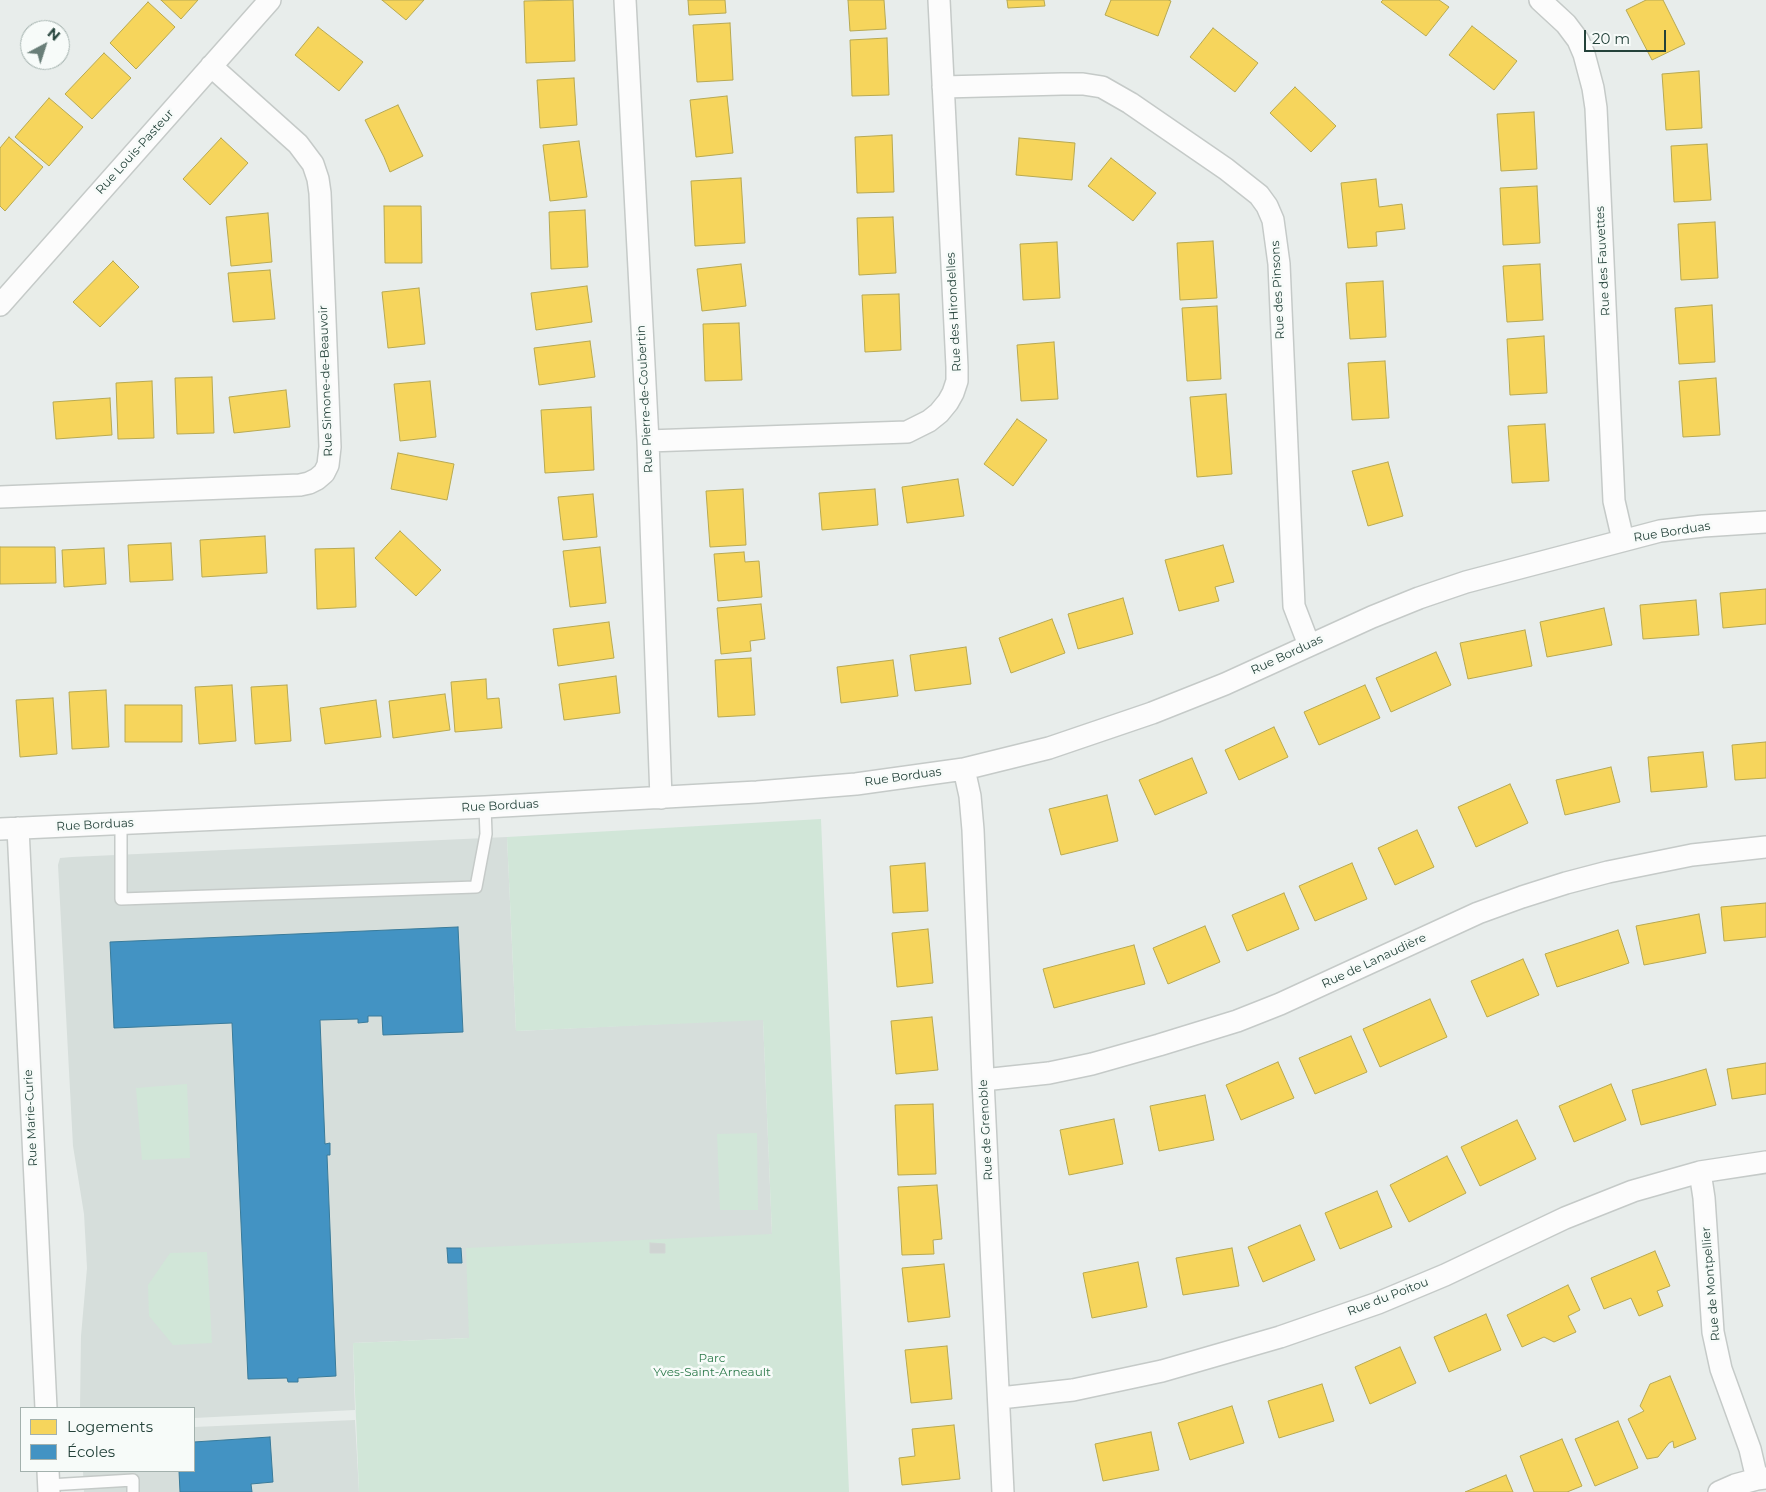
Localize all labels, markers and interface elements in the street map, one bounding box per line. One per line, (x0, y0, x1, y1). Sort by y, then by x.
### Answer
north arrow (20, 20, 70, 70)
scale bar (1586, 20, 1668, 52)
text: N (44, 24, 64, 45)
text: 20 m (1592, 29, 1630, 48)
street label: Rue Louis-Pasteur (93, 106, 177, 198)
street label: Rue des Fauvettes (1593, 206, 1613, 316)
street label: Rue des Pinsons (1268, 240, 1288, 340)
street label: Rue des Hirondelles (944, 252, 964, 372)
street label: Rue Simone-de-Beauvoir (316, 305, 336, 457)
street label: Rue Pierre-de-Coubertin (634, 325, 656, 473)
street label: Rue Borduas (1633, 519, 1711, 545)
street label: Rue Borduas (1249, 632, 1325, 678)
street label: Rue Borduas (864, 764, 942, 790)
street label: Rue Borduas (461, 797, 539, 815)
street label: Rue Borduas (56, 816, 134, 834)
street label: Rue de Lanaudière (1319, 930, 1429, 992)
street label: Rue Marie-Curie (21, 1069, 41, 1167)
street label: Rue de Grenoble (976, 1079, 996, 1181)
street label: Rue de Montpellier (1699, 1226, 1723, 1342)
street label: Rue du Poitou (1345, 1275, 1431, 1319)
park label: Parc Yves-Saint-Arneault (653, 1351, 771, 1379)
legend (20, 1407, 195, 1472)
text: Logements (67, 1417, 153, 1436)
text: Écoles (67, 1442, 115, 1461)

